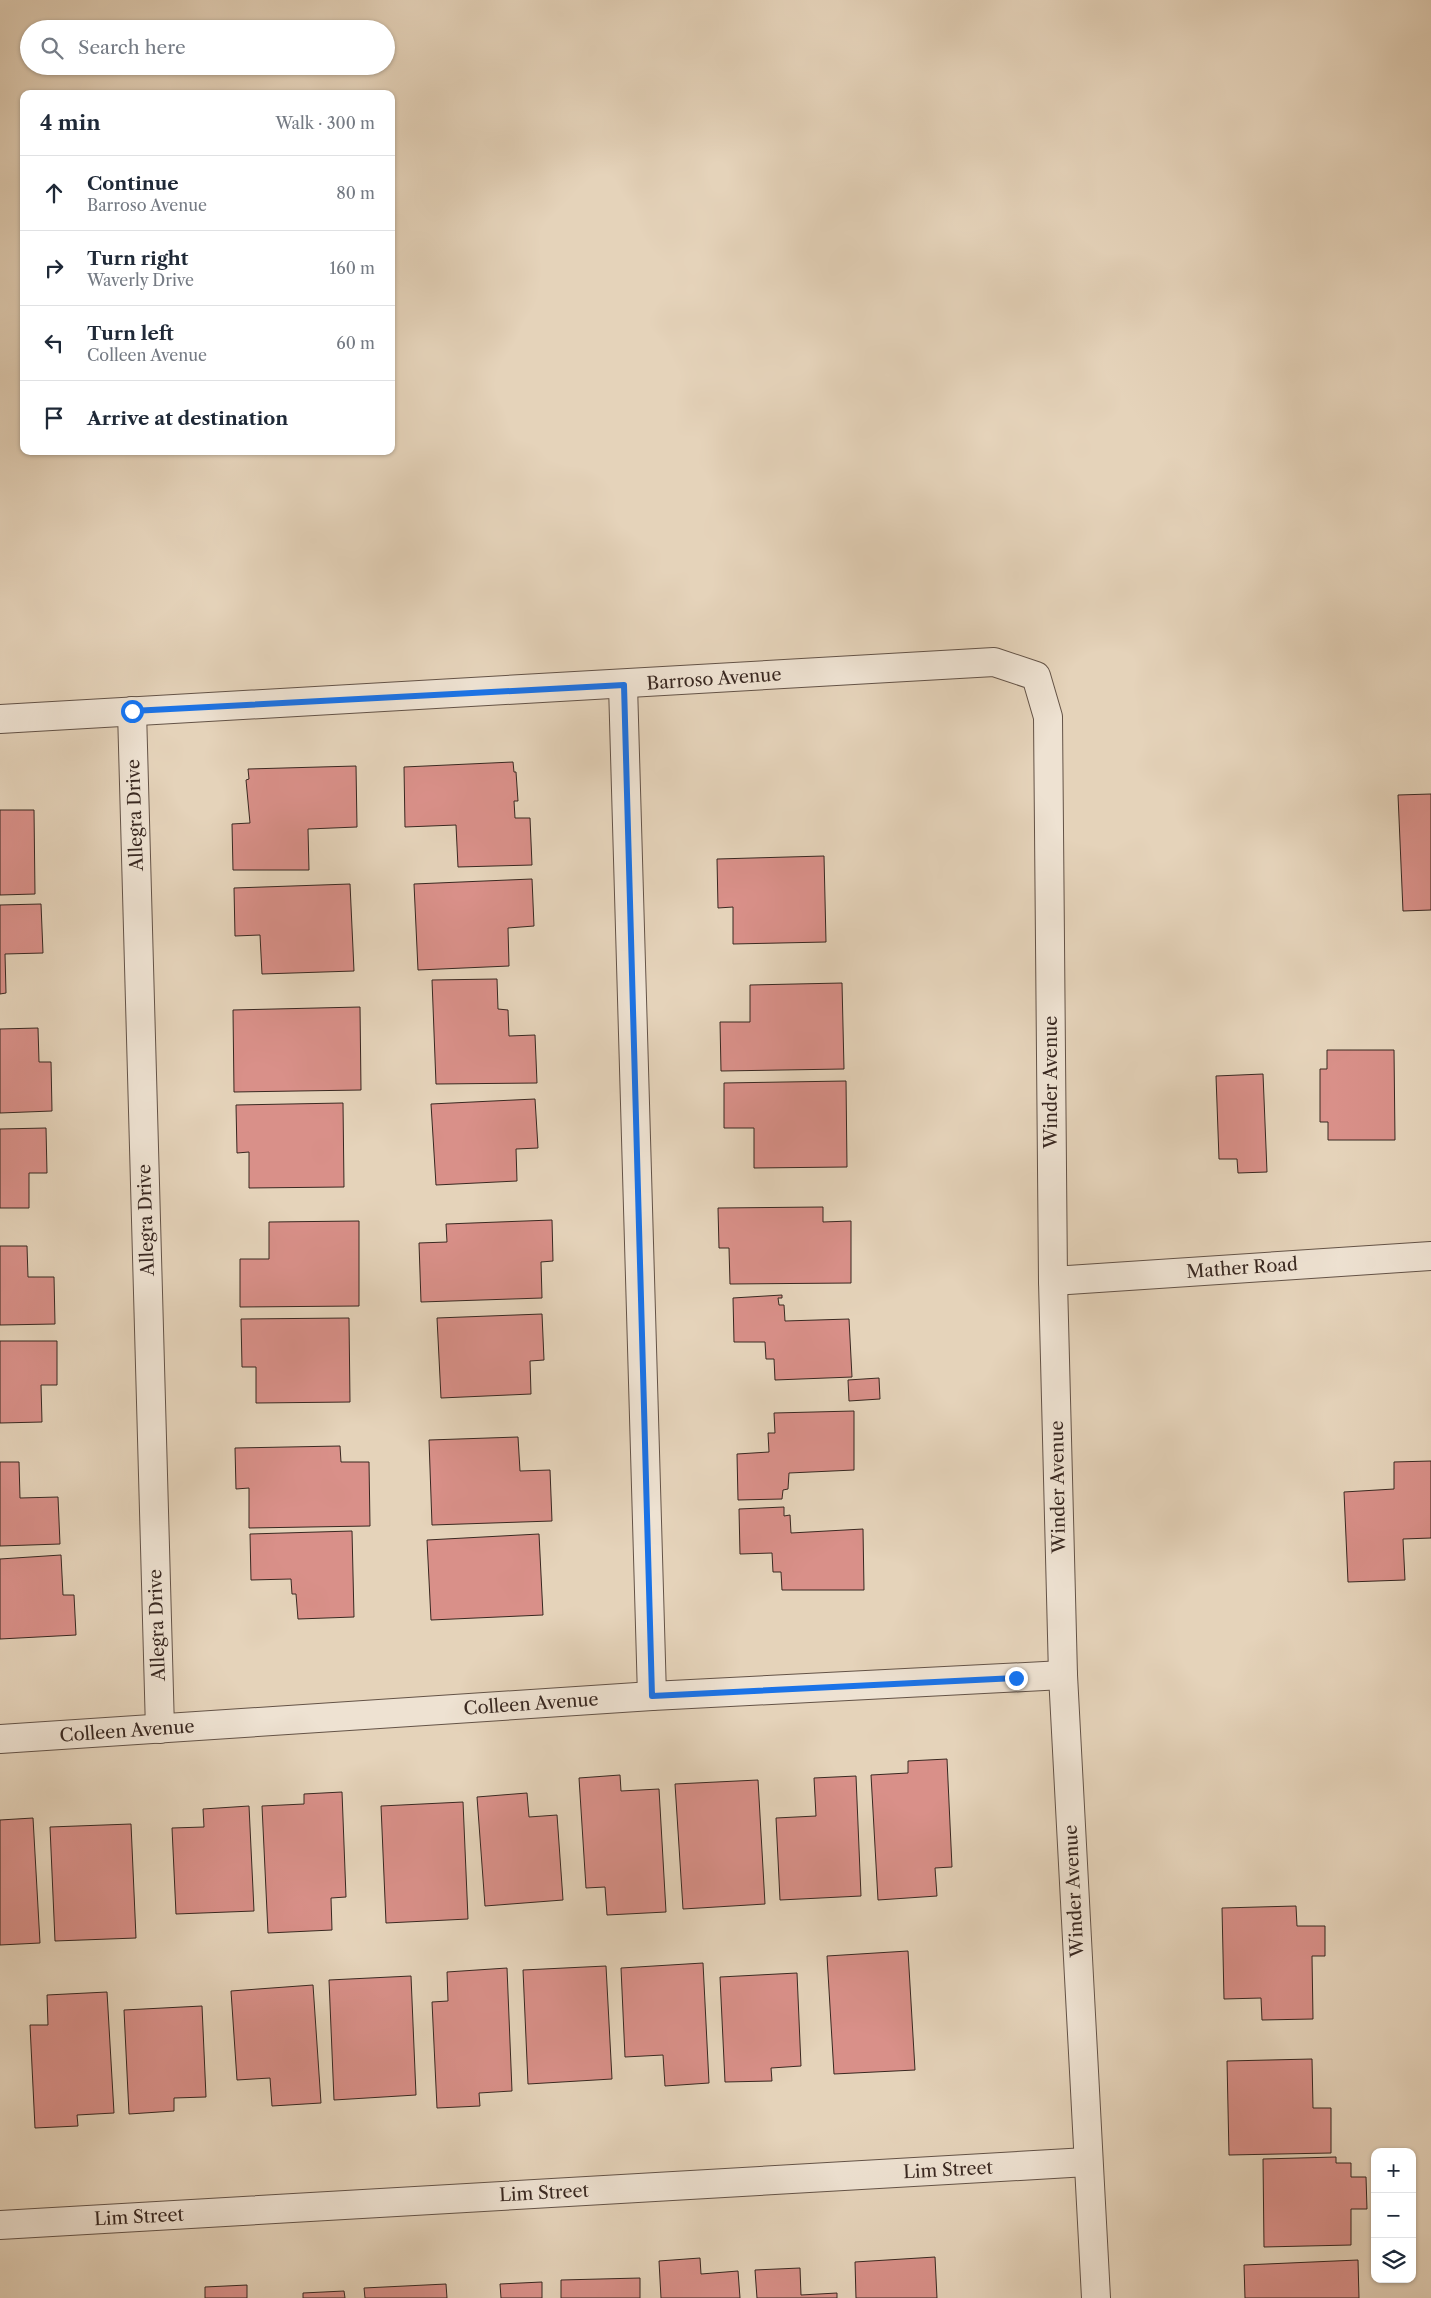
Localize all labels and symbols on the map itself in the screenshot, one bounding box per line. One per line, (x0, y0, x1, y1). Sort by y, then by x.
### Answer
street label: Barroso Avenue (646, 663, 782, 695)
route start (121, 700, 144, 723)
street label: Allegra Drive (122, 759, 148, 872)
street label: Winder Avenue (1040, 1016, 1062, 1149)
street label: Allegra Drive (133, 1164, 159, 1277)
street label: Mather Road (1185, 1253, 1299, 1283)
street label: Winder Avenue (1046, 1420, 1070, 1555)
street label: Allegra Drive (144, 1569, 170, 1682)
route end (1005, 1667, 1028, 1690)
street label: Colleen Avenue (463, 1688, 599, 1720)
street label: Colleen Avenue (59, 1715, 195, 1747)
street label: Winder Avenue (1060, 1824, 1089, 1959)
street label: Lim Street (903, 2157, 994, 2183)
street label: Lim Street (499, 2180, 590, 2206)
street label: Lim Street (94, 2204, 185, 2230)

